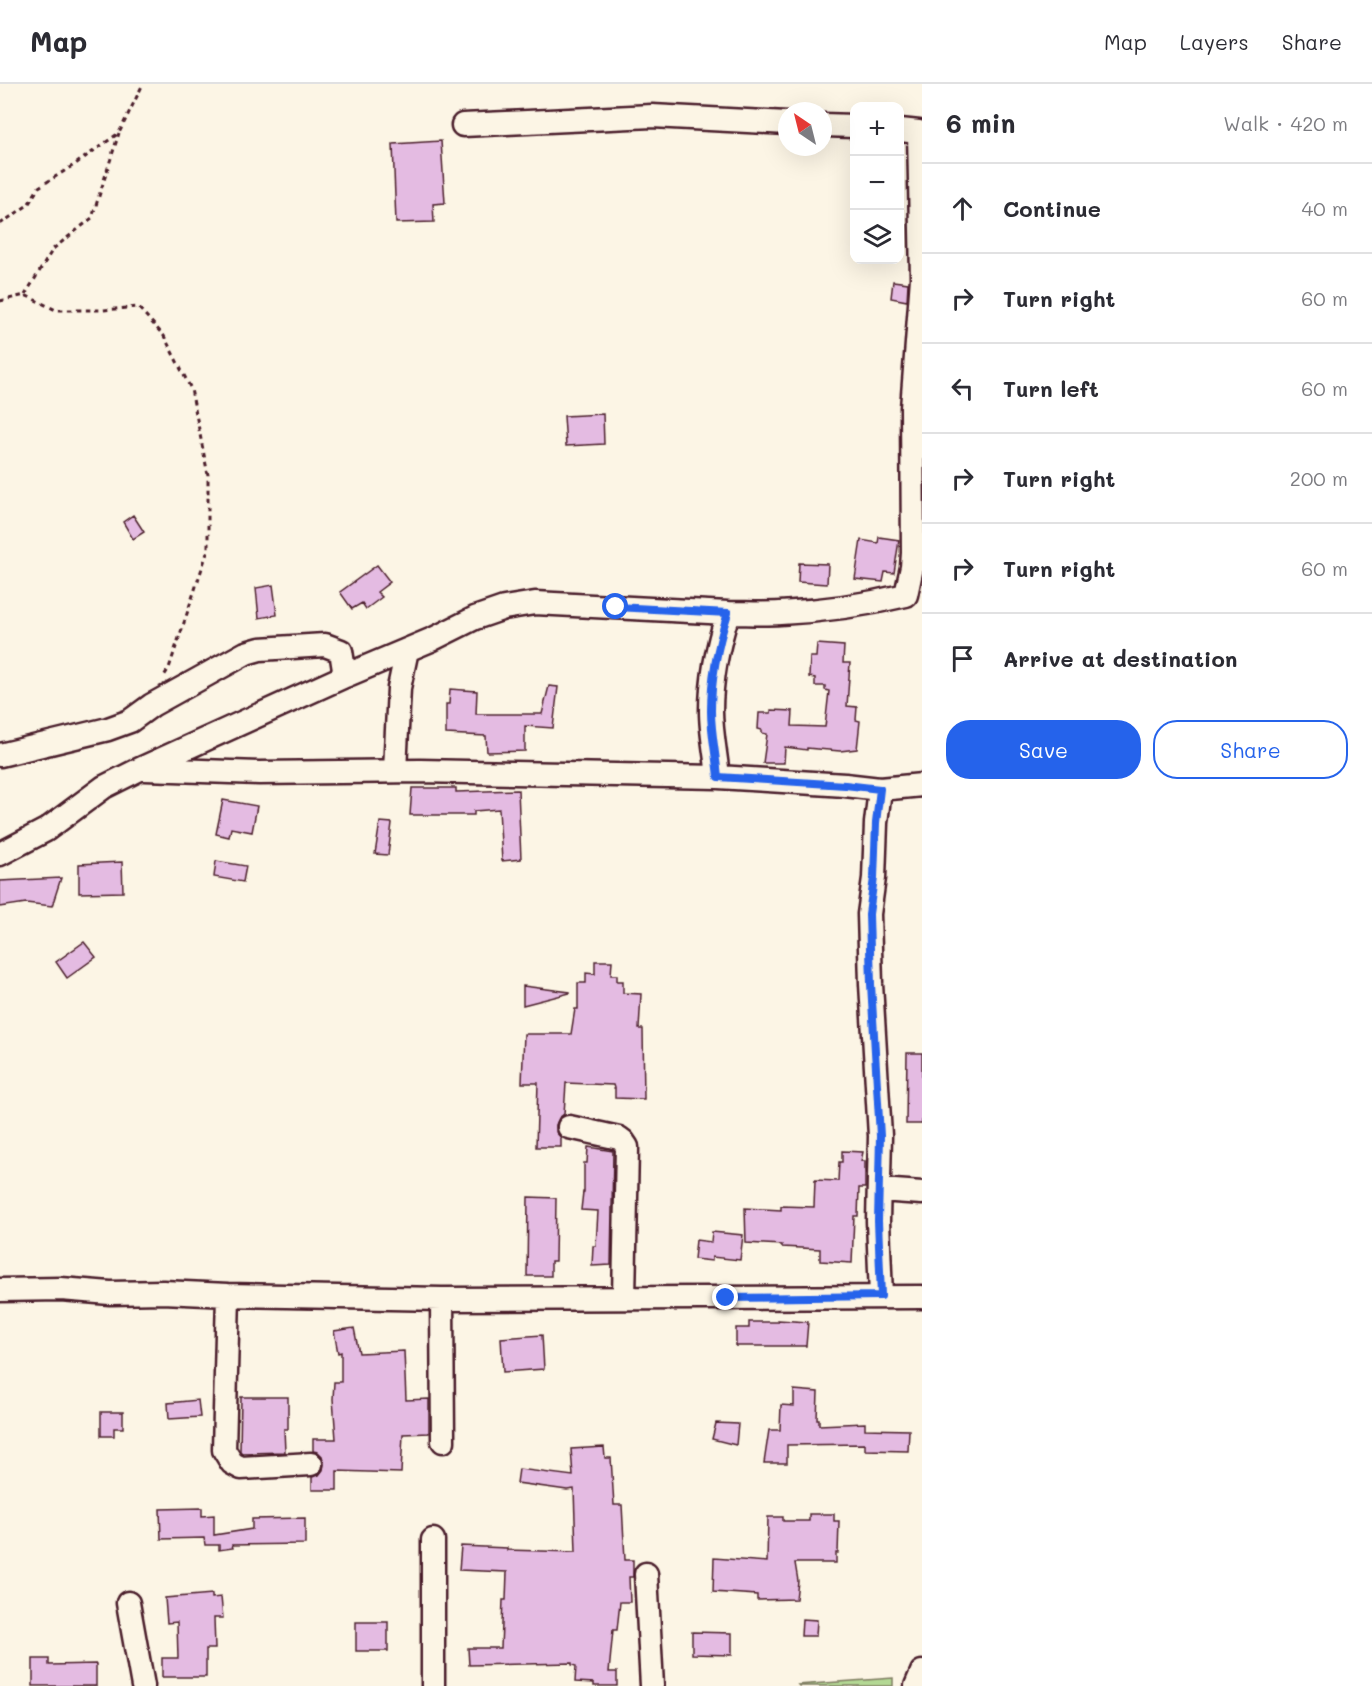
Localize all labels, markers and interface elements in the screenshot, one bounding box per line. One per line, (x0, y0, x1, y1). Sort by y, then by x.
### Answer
text: Map (30, 23, 87, 59)
text: Map (1104, 28, 1147, 55)
text: Layers (1180, 28, 1249, 55)
text: Share (1282, 28, 1342, 55)
north arrow (778, 102, 832, 156)
map controls (850, 102, 904, 264)
button: + (850, 102, 904, 156)
text: 6 min (946, 106, 1015, 140)
text: Walk · 420 m (1223, 110, 1348, 136)
button: − (850, 156, 904, 210)
icon: ahead (946, 192, 979, 225)
text: Continue (1003, 194, 1101, 223)
text: 40 m (1302, 195, 1348, 221)
button: layers (850, 210, 904, 264)
icon: right (946, 282, 979, 315)
text: Turn right (1003, 284, 1115, 313)
text: 60 m (1301, 285, 1348, 311)
icon: left (946, 372, 979, 405)
text: Turn left (1003, 374, 1099, 403)
text: 60 m (1301, 375, 1348, 401)
icon: right (946, 462, 979, 495)
text: Turn right (1003, 464, 1115, 493)
text: 200 m (1290, 465, 1348, 491)
icon: right (946, 552, 979, 585)
text: Turn right (1003, 554, 1115, 583)
text: 60 m (1301, 555, 1348, 581)
route start (602, 593, 628, 619)
icon: arrive (946, 642, 979, 675)
text: Arrive at destination (1003, 644, 1238, 673)
button: Save (946, 720, 1141, 779)
button: Share (1153, 720, 1348, 779)
route end (712, 1284, 738, 1310)

